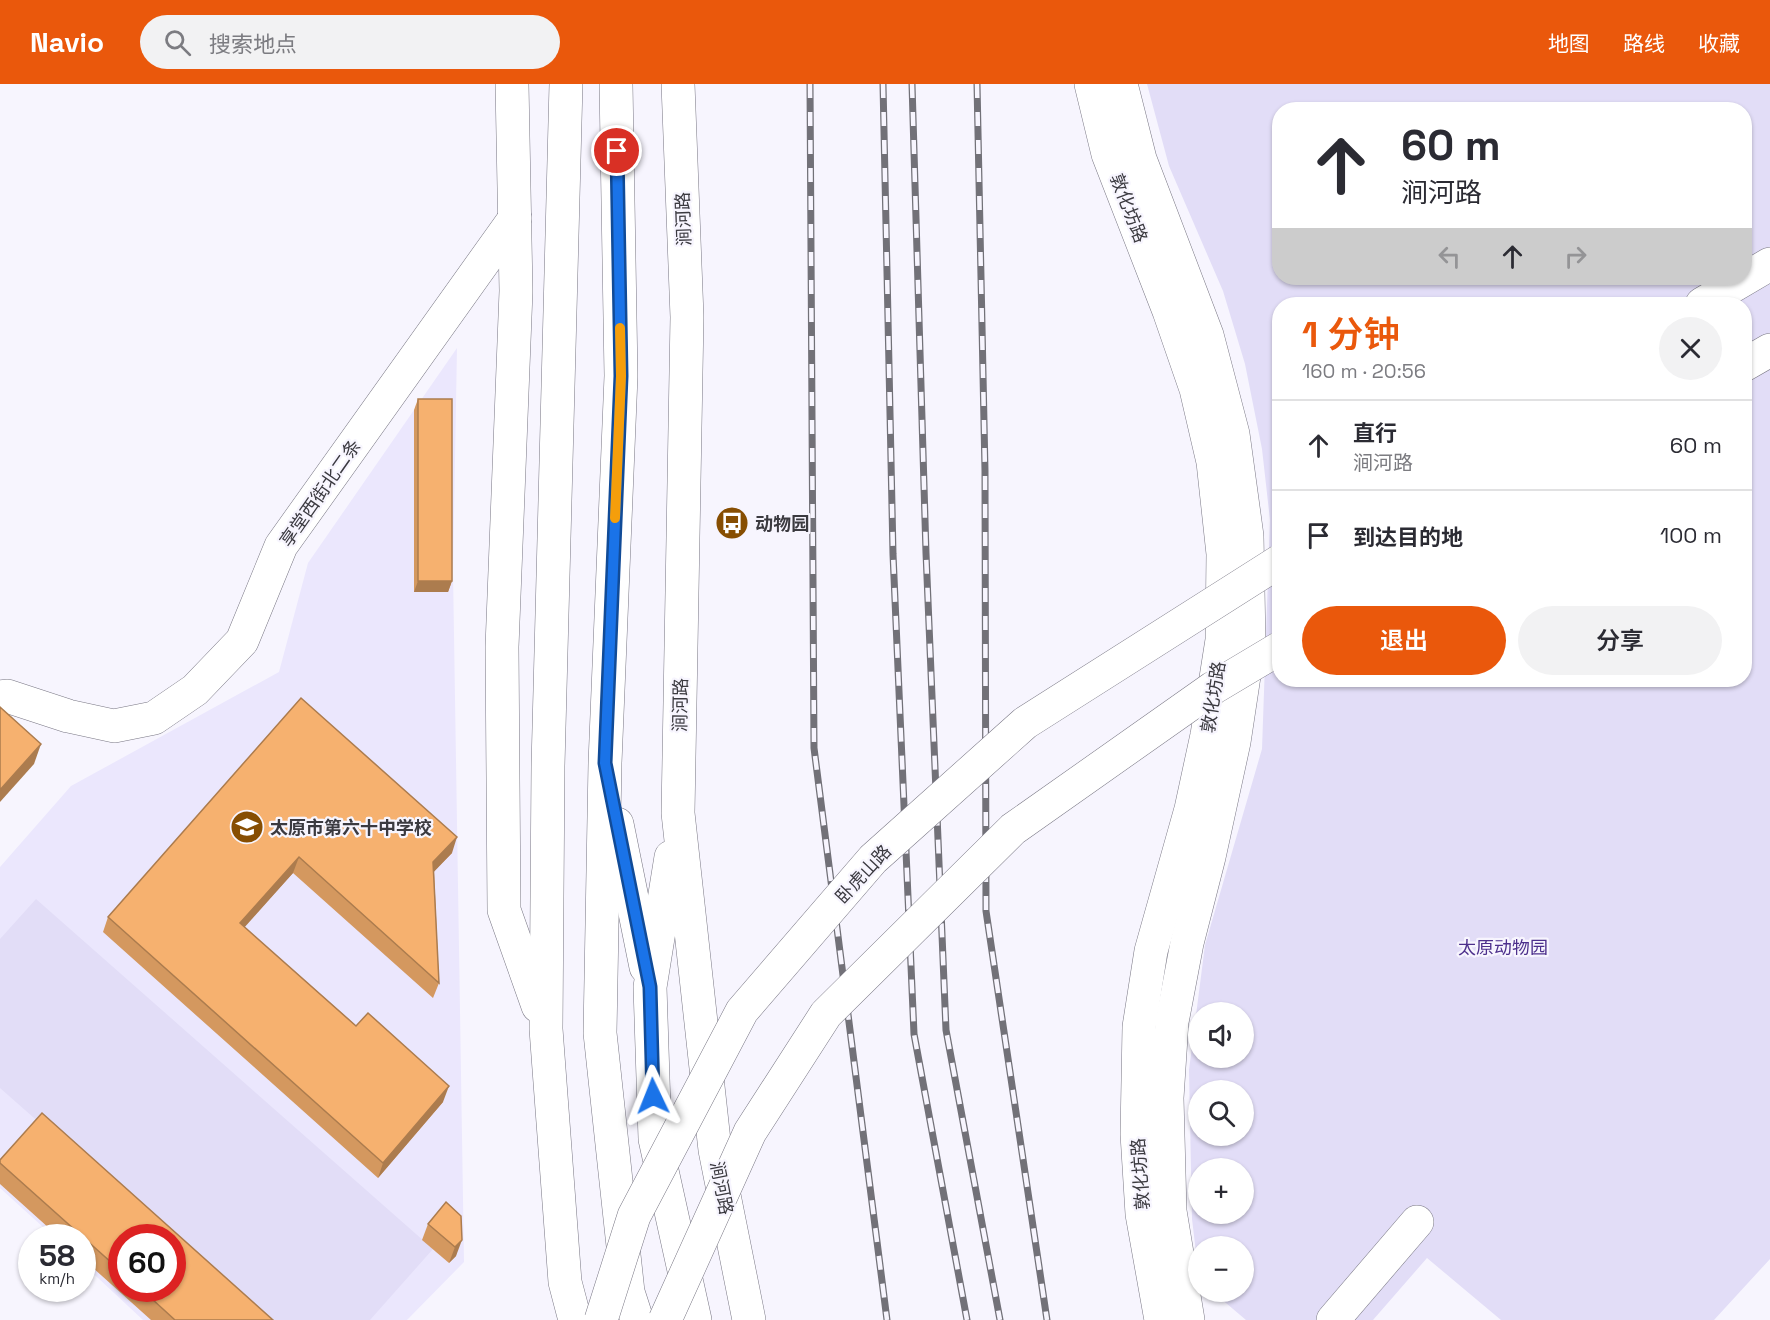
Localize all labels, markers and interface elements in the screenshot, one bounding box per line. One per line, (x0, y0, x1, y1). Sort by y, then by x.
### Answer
search box (140, 15, 560, 69)
text: Navio (30, 24, 104, 60)
icon: search (161, 26, 194, 59)
text: 搜索地点 (209, 30, 297, 58)
text: 地图 (1548, 30, 1590, 57)
text: 路线 (1623, 30, 1665, 57)
text: 收藏 (1698, 30, 1740, 57)
text: 60 m (1401, 119, 1501, 172)
pin (591, 125, 642, 176)
icon: ahead (1302, 126, 1380, 204)
icon: arrive (600, 134, 633, 167)
street label: 敦化坊路 (1105, 170, 1153, 246)
text: 涧河路 (1401, 175, 1482, 210)
street label: 涧河路 (671, 192, 695, 246)
icon: left (1433, 240, 1466, 273)
icon: ahead (1496, 240, 1529, 273)
icon: right (1559, 240, 1592, 273)
text: 1 分钟 (1302, 312, 1399, 358)
button: close (1659, 317, 1722, 380)
text: 160 m · 20:56 (1302, 358, 1426, 384)
text: 直行 (1353, 419, 1397, 447)
icon: ahead (1302, 429, 1335, 462)
text: 60 m (1670, 431, 1722, 459)
street label: 享堂西街北二条 (274, 435, 366, 551)
text: 涧河路 (1353, 450, 1413, 476)
bus stop icon: 动物园 (714, 505, 750, 541)
place label: 动物园 (755, 512, 809, 535)
icon: arrive (1302, 519, 1335, 552)
text: 100 m (1660, 521, 1722, 549)
text: 到达目的地 (1353, 523, 1463, 551)
button: 退出 (1302, 606, 1506, 675)
button: 分享 (1518, 606, 1722, 675)
street label: 敦化坊路 (1196, 660, 1230, 734)
street label: 涧河路 (668, 678, 692, 732)
school or university icon: 太原市第六十中学校 (229, 809, 265, 845)
place label: 太原市第六十中学校 (270, 816, 432, 839)
street label: 卧虎山路 (830, 840, 896, 908)
park label: 太原动物园 (1458, 936, 1548, 959)
map controls (1188, 1002, 1254, 1302)
button: sound (1188, 1002, 1254, 1068)
position arrow (621, 1064, 685, 1128)
button: search (1188, 1080, 1254, 1146)
street label: 敦化坊路 (1126, 1137, 1154, 1211)
button: + (1188, 1158, 1254, 1224)
street label: 涧河路 (706, 1159, 738, 1217)
speed limit sign: 60 (108, 1224, 186, 1302)
text: 58 (39, 1236, 75, 1275)
button: − (1188, 1236, 1254, 1302)
text: km/h (39, 1269, 75, 1288)

